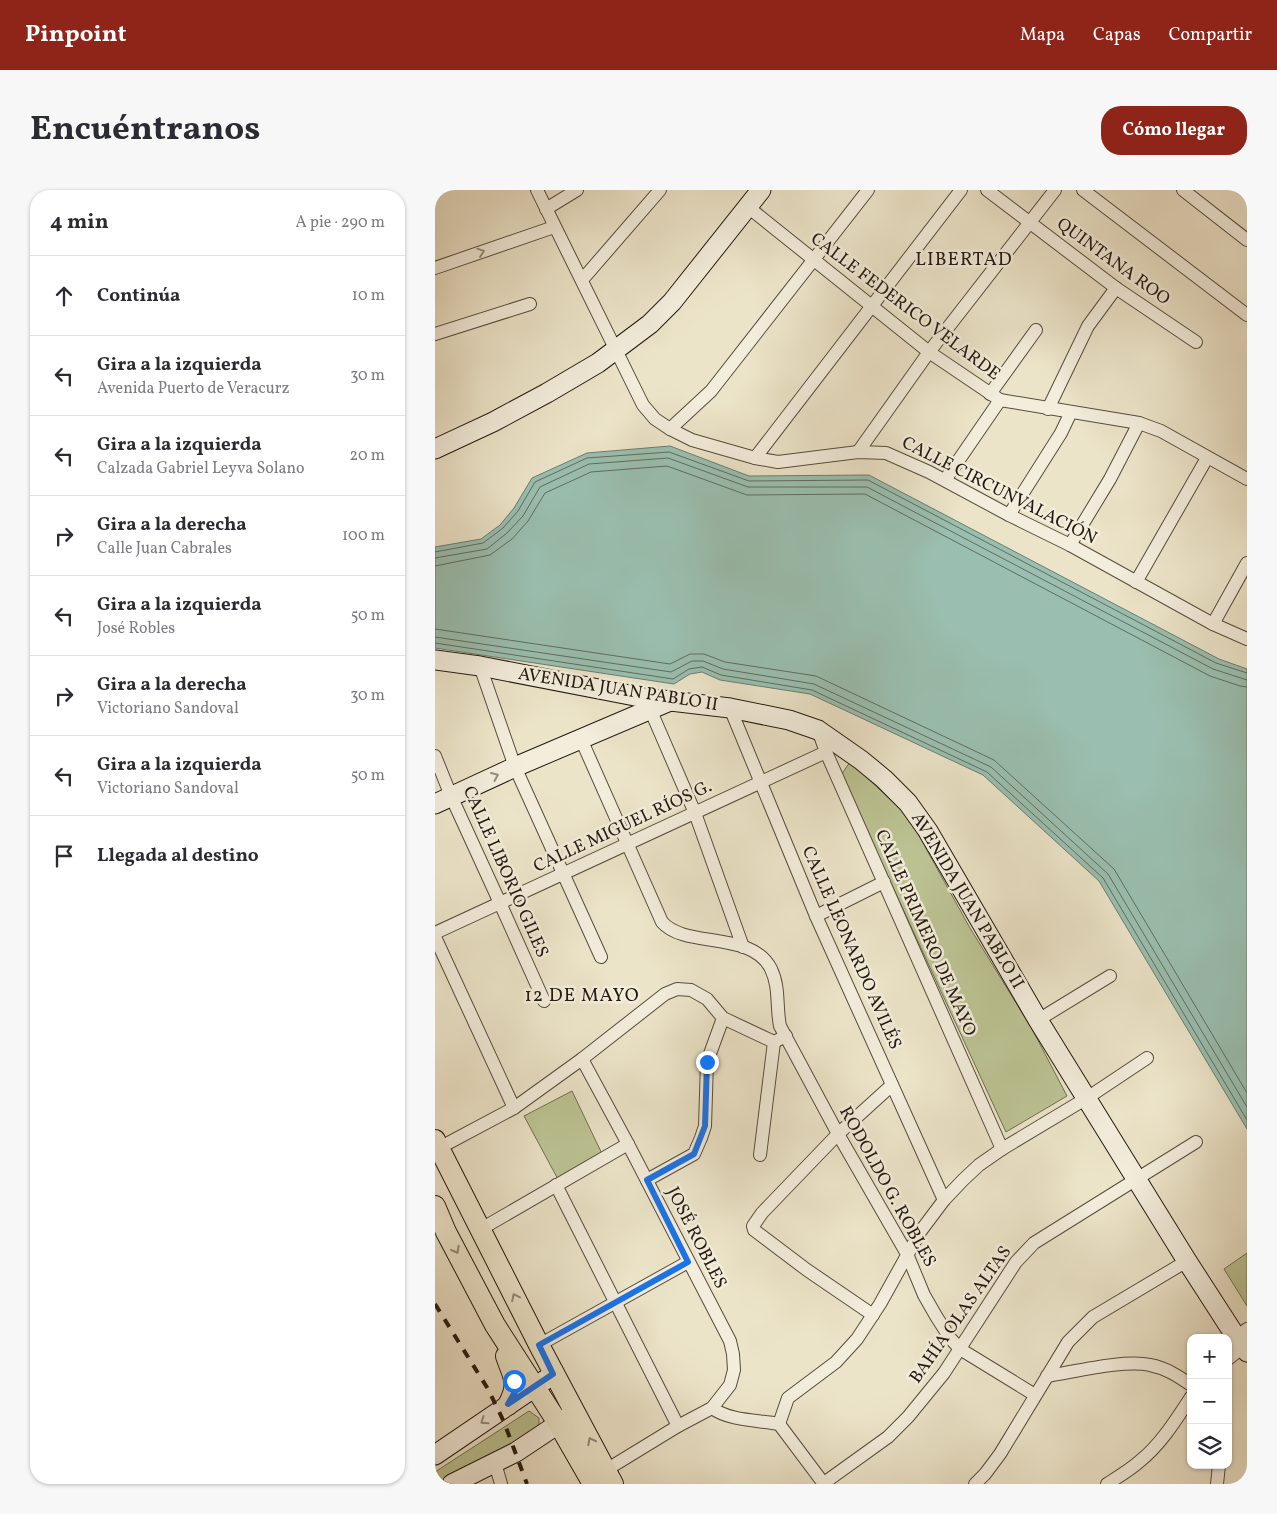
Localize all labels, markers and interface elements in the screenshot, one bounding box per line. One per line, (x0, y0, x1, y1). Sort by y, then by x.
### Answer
text: Pinpoint (25, 18, 127, 52)
text: Mapa (1020, 23, 1065, 48)
text: Capas (1093, 23, 1141, 48)
text: Compartir (1169, 23, 1252, 48)
text: Encuéntranos (30, 106, 260, 154)
button: Cómo llegar (1101, 106, 1247, 155)
text: 4 min (50, 208, 109, 237)
text: A pie · 290 m (295, 212, 385, 234)
street label: QUINTANA ROO (1051, 212, 1175, 312)
street label: CALLE FEDERICO VELARDE (805, 227, 1005, 387)
district label: LIBERTAD (915, 247, 1013, 273)
one-way arrow (476, 248, 485, 258)
icon: ahead (50, 282, 78, 310)
text: Continúa (97, 283, 180, 309)
text: 10 m (352, 285, 385, 307)
text: Gira a la izquierda (97, 352, 262, 378)
icon: left (50, 362, 78, 390)
text: 30 m (350, 365, 385, 387)
text: Avenida Puerto de Veracurz (97, 378, 289, 400)
street label: CALLE CIRCUNVALACIÓN (897, 431, 1101, 551)
text: Gira a la izquierda (97, 432, 262, 458)
icon: left (50, 442, 78, 470)
text: 20 m (350, 445, 385, 467)
text: Calzada Gabriel Leyva Solano (97, 458, 305, 480)
text: Gira a la derecha (97, 512, 247, 538)
icon: right (50, 522, 78, 550)
text: 100 m (342, 525, 385, 547)
text: Calle Juan Cabrales (97, 538, 232, 560)
text: Gira a la izquierda (97, 592, 262, 618)
icon: left (50, 602, 78, 630)
text: 50 m (351, 605, 385, 627)
text: José Robles (97, 618, 175, 640)
street label: AVENIDA JUAN PABLO II (516, 662, 720, 718)
text: Gira a la derecha (97, 672, 247, 698)
icon: right (50, 682, 78, 710)
text: 30 m (350, 685, 385, 707)
text: Victoriano Sandoval (97, 698, 239, 720)
text: Gira a la izquierda (97, 752, 262, 778)
icon: left (50, 762, 78, 790)
text: 50 m (351, 765, 385, 787)
one-way arrow (490, 771, 499, 782)
street label: CALLE MIGUEL RÍOS G. (530, 775, 716, 879)
text: Victoriano Sandoval (97, 778, 239, 800)
street label: CALLE LIBORIO GILES (456, 782, 554, 962)
street label: AVENIDA JUAN PABLO II (904, 808, 1030, 994)
street label: CALLE PRIMERO DE MAYO (868, 826, 982, 1040)
icon: arrive (50, 842, 78, 870)
street label: CALLE LEONARDO AVILÉS (795, 842, 907, 1054)
text: Llegada al destino (97, 843, 259, 869)
district label: 12 DE MAYO (524, 983, 640, 1009)
route end (696, 1051, 719, 1074)
street label: RODOLDO G. ROBLES (832, 1102, 942, 1272)
street label: JOSÉ ROBLES (660, 1183, 732, 1293)
street label: BAHÍA OLAS ALTAS (904, 1241, 1018, 1389)
one-way arrow (450, 1245, 460, 1254)
one-way arrow (511, 1293, 521, 1302)
map controls (1187, 1334, 1232, 1469)
button: + (1187, 1334, 1232, 1379)
route start (503, 1370, 526, 1393)
button: − (1187, 1379, 1232, 1424)
one-way arrow (481, 1415, 490, 1424)
button: layers (1187, 1424, 1232, 1469)
one-way arrow (587, 1437, 597, 1446)

